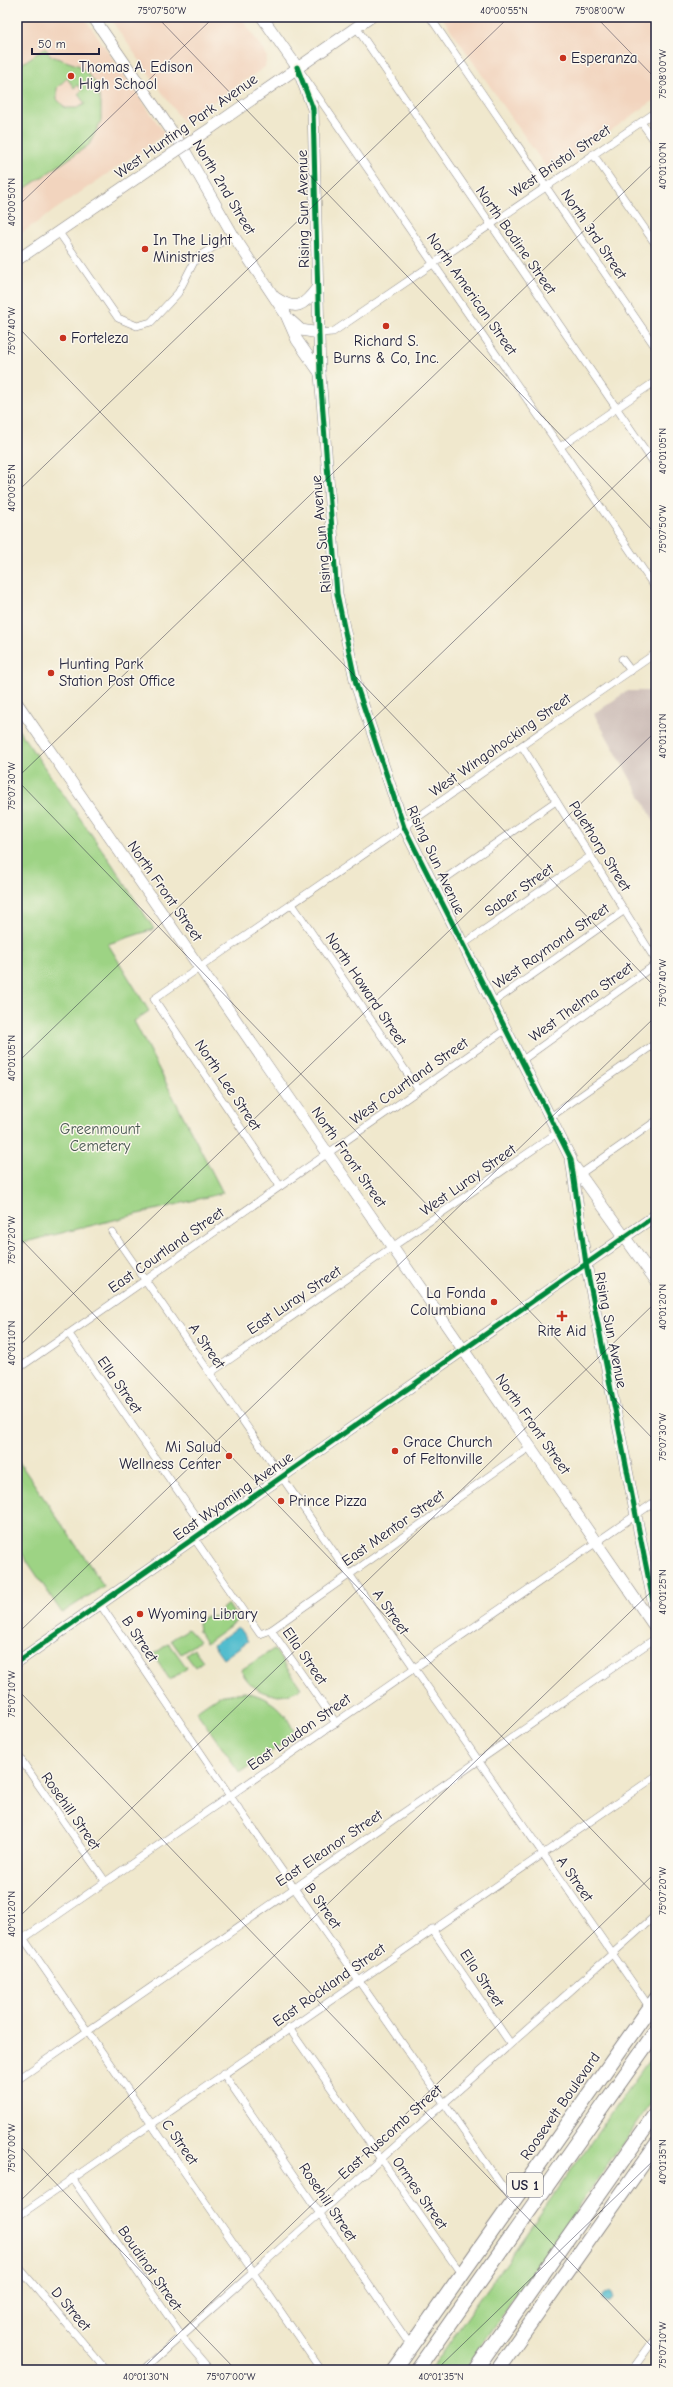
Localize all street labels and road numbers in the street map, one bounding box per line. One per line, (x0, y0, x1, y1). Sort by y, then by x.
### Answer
street label: West Hunting Park Avenue (111, 70, 261, 182)
street label: West Bristol Street (506, 120, 614, 201)
street label: North 2nd Street (189, 136, 260, 238)
street label: Rising Sun Avenue (293, 149, 313, 268)
street label: North Bodine Street (472, 182, 561, 298)
street label: North 3rd Street (557, 186, 631, 283)
street label: North American Street (423, 229, 521, 359)
street label: Rising Sun Avenue (307, 474, 335, 594)
street label: West Wingohocking Street (426, 689, 575, 801)
street label: Palethorp Street (565, 798, 635, 895)
street label: Rising Sun Avenue (403, 803, 469, 918)
street label: North Front Street (124, 837, 207, 945)
street label: Saber Street (481, 859, 558, 920)
street label: West Raymond Street (490, 899, 613, 993)
street label: North Howard Street (322, 929, 411, 1049)
street label: West Thelma Street (525, 958, 637, 1046)
street label: West Courtland Street (347, 1033, 472, 1129)
street label: North Lee Street (191, 1036, 265, 1135)
street label: North Front Street (308, 1103, 391, 1211)
street label: West Luray Street (417, 1140, 520, 1220)
street label: East Courtland Street (105, 1203, 228, 1297)
street label: East Luray Street (243, 1261, 345, 1338)
street label: Rising Sun Avenue (591, 1270, 631, 1390)
street label: A Street (185, 1320, 229, 1373)
street label: Ella Street (94, 1353, 147, 1418)
street label: North Front Street (492, 1370, 575, 1478)
street label: East Wyoming Avenue (169, 1447, 297, 1544)
street label: East Mentor Street (338, 1486, 448, 1570)
street label: A Street (369, 1586, 413, 1639)
street label: B Street (118, 1612, 162, 1666)
street label: Ella Street (279, 1624, 332, 1689)
street label: East Loudon Street (244, 1689, 355, 1774)
street label: Rosehill Street (38, 1769, 105, 1854)
street label: East Eleanor Street (272, 1805, 386, 1890)
street label: A Street (553, 1853, 597, 1906)
street label: B Street (301, 1880, 346, 1933)
street label: East Rockland Street (269, 1939, 389, 2031)
street label: Ella Street (456, 1946, 508, 2011)
street label: Roosevelt Boulevard (516, 2049, 604, 2163)
street label: East Ruscomb Street (334, 2080, 446, 2183)
street label: C Street (158, 2116, 203, 2169)
street label: Ormes Street (388, 2153, 452, 2233)
street label: Rosehill Street (295, 2159, 361, 2245)
road number: US 1 (507, 2173, 543, 2197)
street label: Boudinot Street (114, 2222, 186, 2314)
street label: D Street (47, 2283, 95, 2335)

